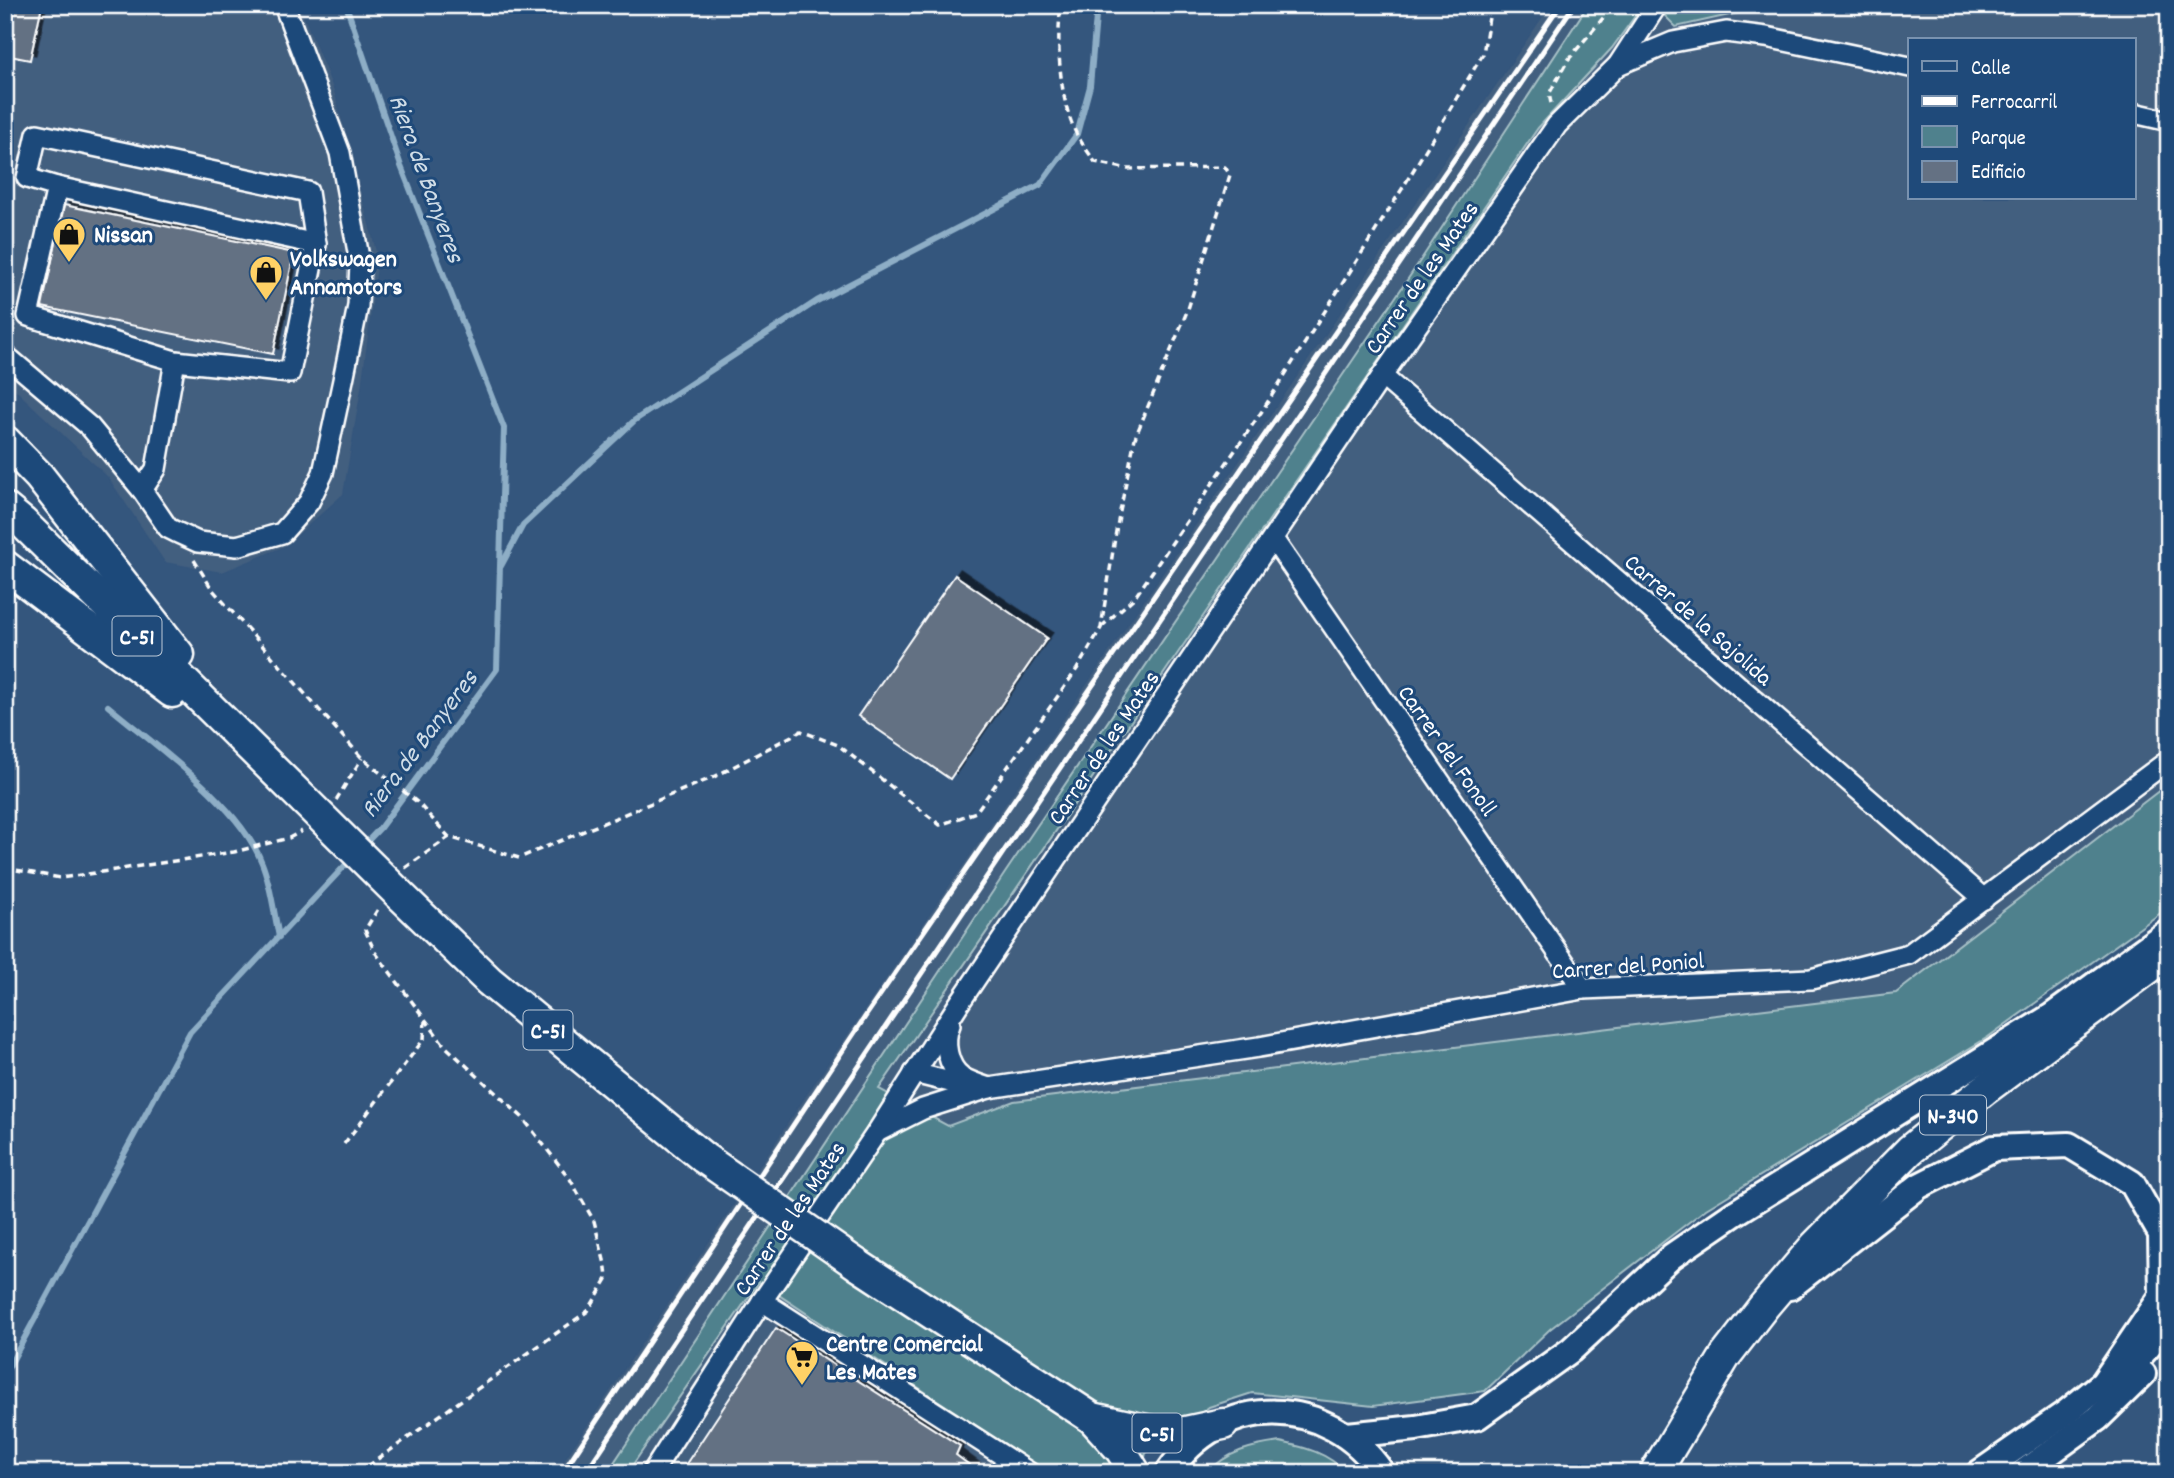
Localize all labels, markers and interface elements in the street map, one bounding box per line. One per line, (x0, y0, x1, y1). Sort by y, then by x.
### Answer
legend (1908, 38, 2136, 200)
text: Calle (1971, 55, 2010, 85)
text: Ferrocarril (1971, 89, 2057, 119)
water label: Riera de Banyeres (377, 90, 473, 270)
text: Parque (1971, 125, 2026, 155)
text: Edificio (1971, 159, 2026, 189)
street label: Carrer de les Mates (1358, 195, 1489, 362)
shop icon: Nissan (50, 215, 88, 264)
place label: Nissan (94, 220, 153, 254)
place label: Volkswagen Annamotors (290, 244, 402, 306)
shop icon: Volkswagen Annamotors (247, 253, 285, 302)
street label: Carrer de la Sajolida (1615, 547, 1779, 696)
road number: C-51 (113, 616, 162, 656)
water label: Riera de Banyeres (353, 663, 489, 827)
street label: Carrer de les Mates (1041, 665, 1170, 833)
street label: Carrer del Fonoll (1388, 679, 1504, 825)
street label: Carrer del Poniol (1551, 946, 1706, 990)
road number: C-51 (524, 1010, 572, 1050)
road number: N-340 (1920, 1096, 1986, 1134)
street label: Carrer de les Mates (727, 1136, 856, 1304)
place label: Centre Comercial Les Mates (826, 1329, 983, 1391)
supermarket icon: Centre Comercial Les Mates (783, 1338, 821, 1387)
road number: C-51 (1132, 1414, 1182, 1452)

